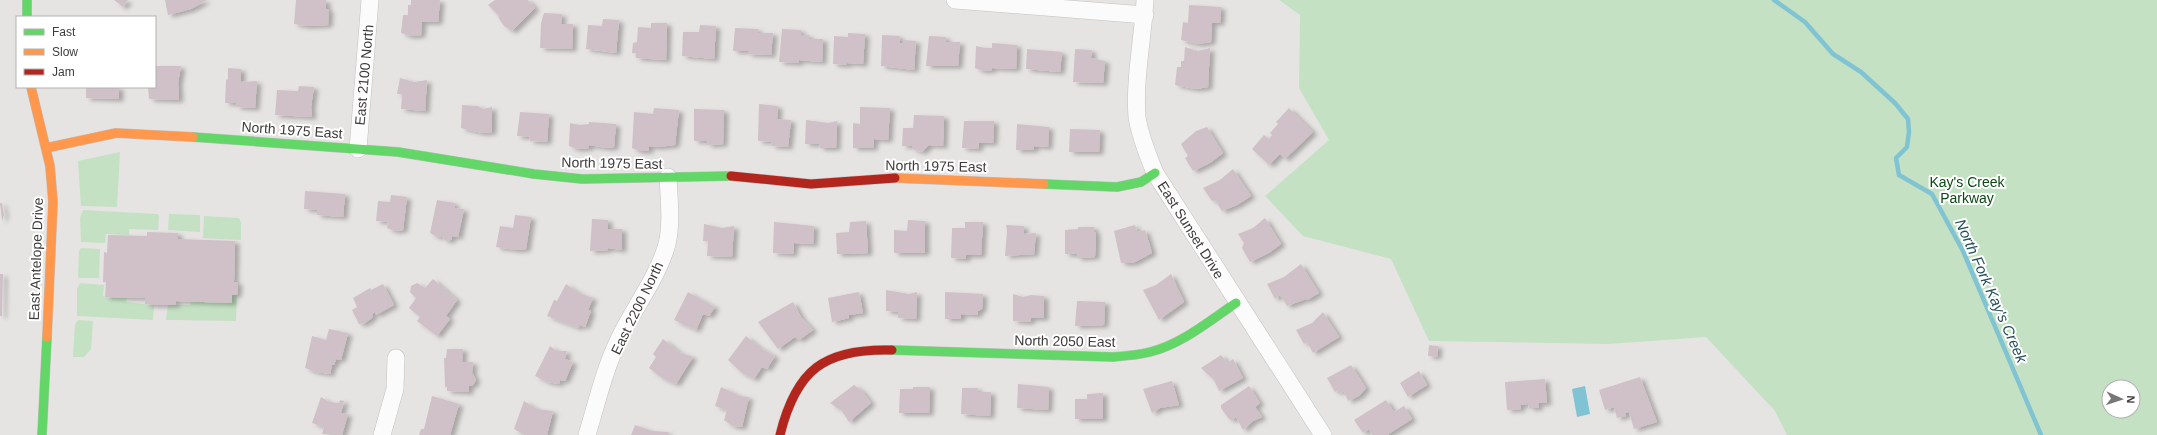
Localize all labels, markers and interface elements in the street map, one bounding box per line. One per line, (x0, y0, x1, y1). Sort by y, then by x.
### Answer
legend (16, 16, 156, 88)
street label: East 2100 North (352, 24, 376, 126)
text: Fast (52, 25, 76, 39)
text: Slow (52, 45, 78, 59)
text: Jam (52, 65, 75, 79)
street label: North 1975 East (241, 118, 343, 142)
street label: North 1975 East (561, 154, 663, 172)
street label: North 1975 East (885, 157, 987, 175)
park label: Kay's Creek Parkway (1929, 174, 2006, 206)
street label: East Sunset Drive (1155, 178, 1228, 282)
street label: East Antelope Drive (26, 197, 46, 321)
water label: North Fork Kay's Creek (1952, 216, 2031, 367)
street label: East 2200 North (608, 259, 666, 357)
street label: North 2050 East (1014, 332, 1116, 350)
north arrow (2101, 379, 2141, 419)
text: N (2125, 395, 2137, 404)

